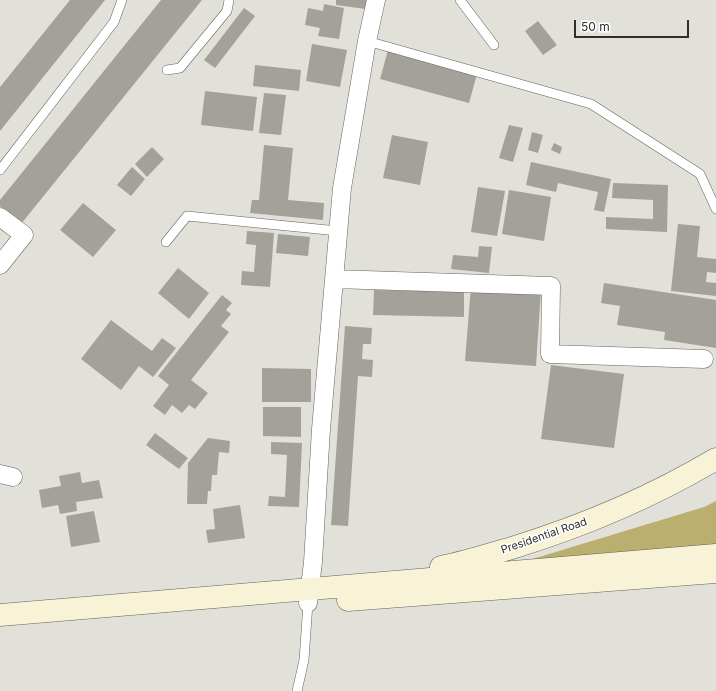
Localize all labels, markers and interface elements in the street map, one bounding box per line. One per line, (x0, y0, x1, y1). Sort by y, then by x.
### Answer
scale bar (576, 12, 691, 38)
text: 50 m (581, 19, 610, 34)
street label: Presidential Road (499, 515, 589, 557)

